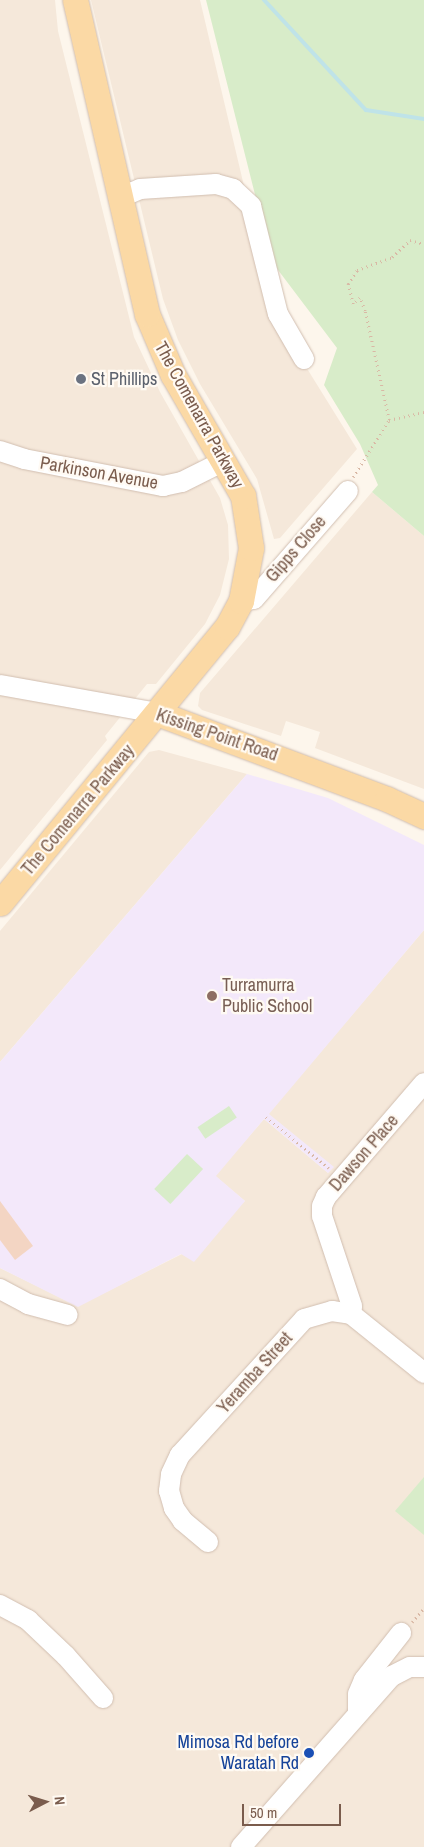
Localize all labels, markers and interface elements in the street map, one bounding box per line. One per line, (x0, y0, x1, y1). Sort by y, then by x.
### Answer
street label: The Comenarra Parkway (150, 338, 248, 492)
place label: St Phillips (91, 368, 157, 390)
marker: St Phillips (75, 373, 87, 385)
street label: Parkinson Avenue (38, 452, 160, 494)
street label: Gipps Close (261, 511, 331, 587)
street label: Kissing Point Road (153, 704, 281, 766)
street label: The Comenarra Parkway (17, 740, 139, 880)
place label: Turramurra Public School (222, 975, 312, 1018)
marker: Turramurra Public School (206, 990, 218, 1002)
street label: Dawson Place (325, 1110, 403, 1196)
street label: Yeramba Street (213, 1328, 297, 1418)
place label: Mimosa Rd before Waratah Rd (178, 1732, 299, 1775)
marker: Mimosa Rd before Waratah Rd (303, 1747, 315, 1759)
north arrow (20, 1777, 70, 1827)
scale bar (244, 1794, 343, 1826)
text: N (51, 1796, 69, 1806)
text: 50 m (250, 1802, 277, 1823)

